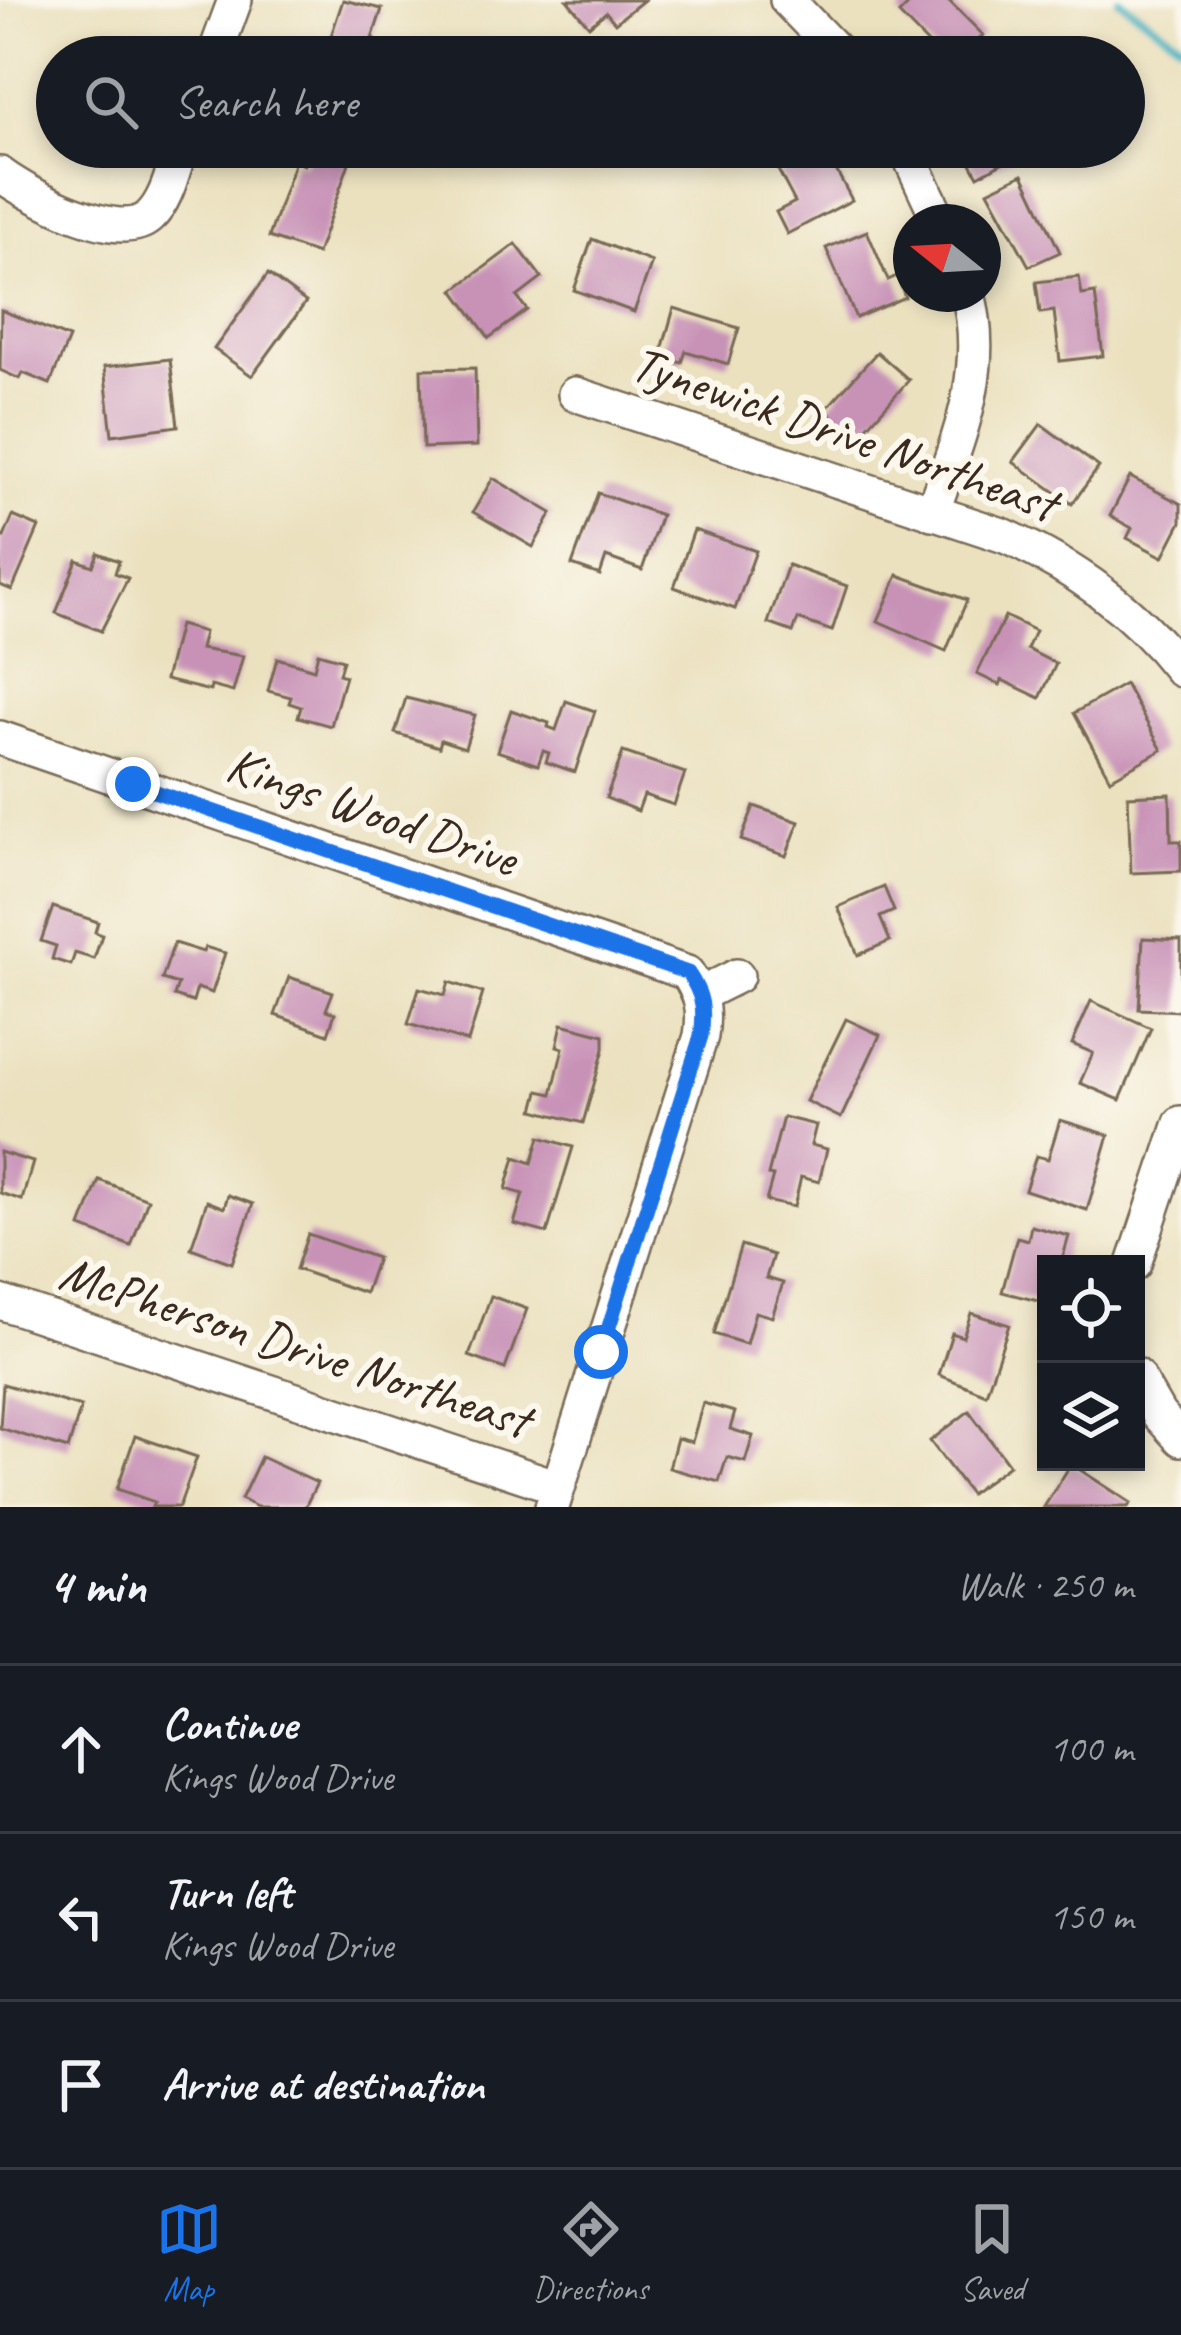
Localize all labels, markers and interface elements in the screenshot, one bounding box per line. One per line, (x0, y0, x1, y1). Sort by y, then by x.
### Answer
search box (36, 36, 1145, 168)
icon: search (78, 69, 144, 135)
text: Search here (174, 74, 357, 131)
north arrow (893, 204, 1001, 312)
street label: Tynewick Drive Northeast (623, 330, 1070, 538)
street label: Kings Wood Drive (219, 732, 529, 892)
route end (106, 757, 160, 811)
street label: McPherson Drive Northeast (52, 1240, 544, 1454)
map controls (1037, 1255, 1145, 1471)
button: locate (1037, 1255, 1145, 1363)
route start (574, 1325, 628, 1379)
button: layers (1037, 1363, 1145, 1471)
text: 4 min (48, 1553, 146, 1617)
text: Walk · 250 m (957, 1561, 1133, 1610)
text: Continue (162, 1696, 296, 1753)
icon: ahead (48, 1716, 114, 1782)
text: 100 m (1049, 1724, 1133, 1773)
text: Kings Wood Drive (162, 1753, 393, 1802)
text: Turn left (162, 1864, 292, 1921)
icon: left (48, 1884, 114, 1950)
text: 150 m (1049, 1892, 1133, 1941)
text: Kings Wood Drive (162, 1921, 393, 1970)
icon: arrive (48, 2052, 114, 2118)
text: Arrive at destination (162, 2056, 484, 2113)
tab: Map (156, 2196, 222, 2310)
tab: Directions (533, 2196, 648, 2310)
tab: Saved (959, 2196, 1025, 2310)

